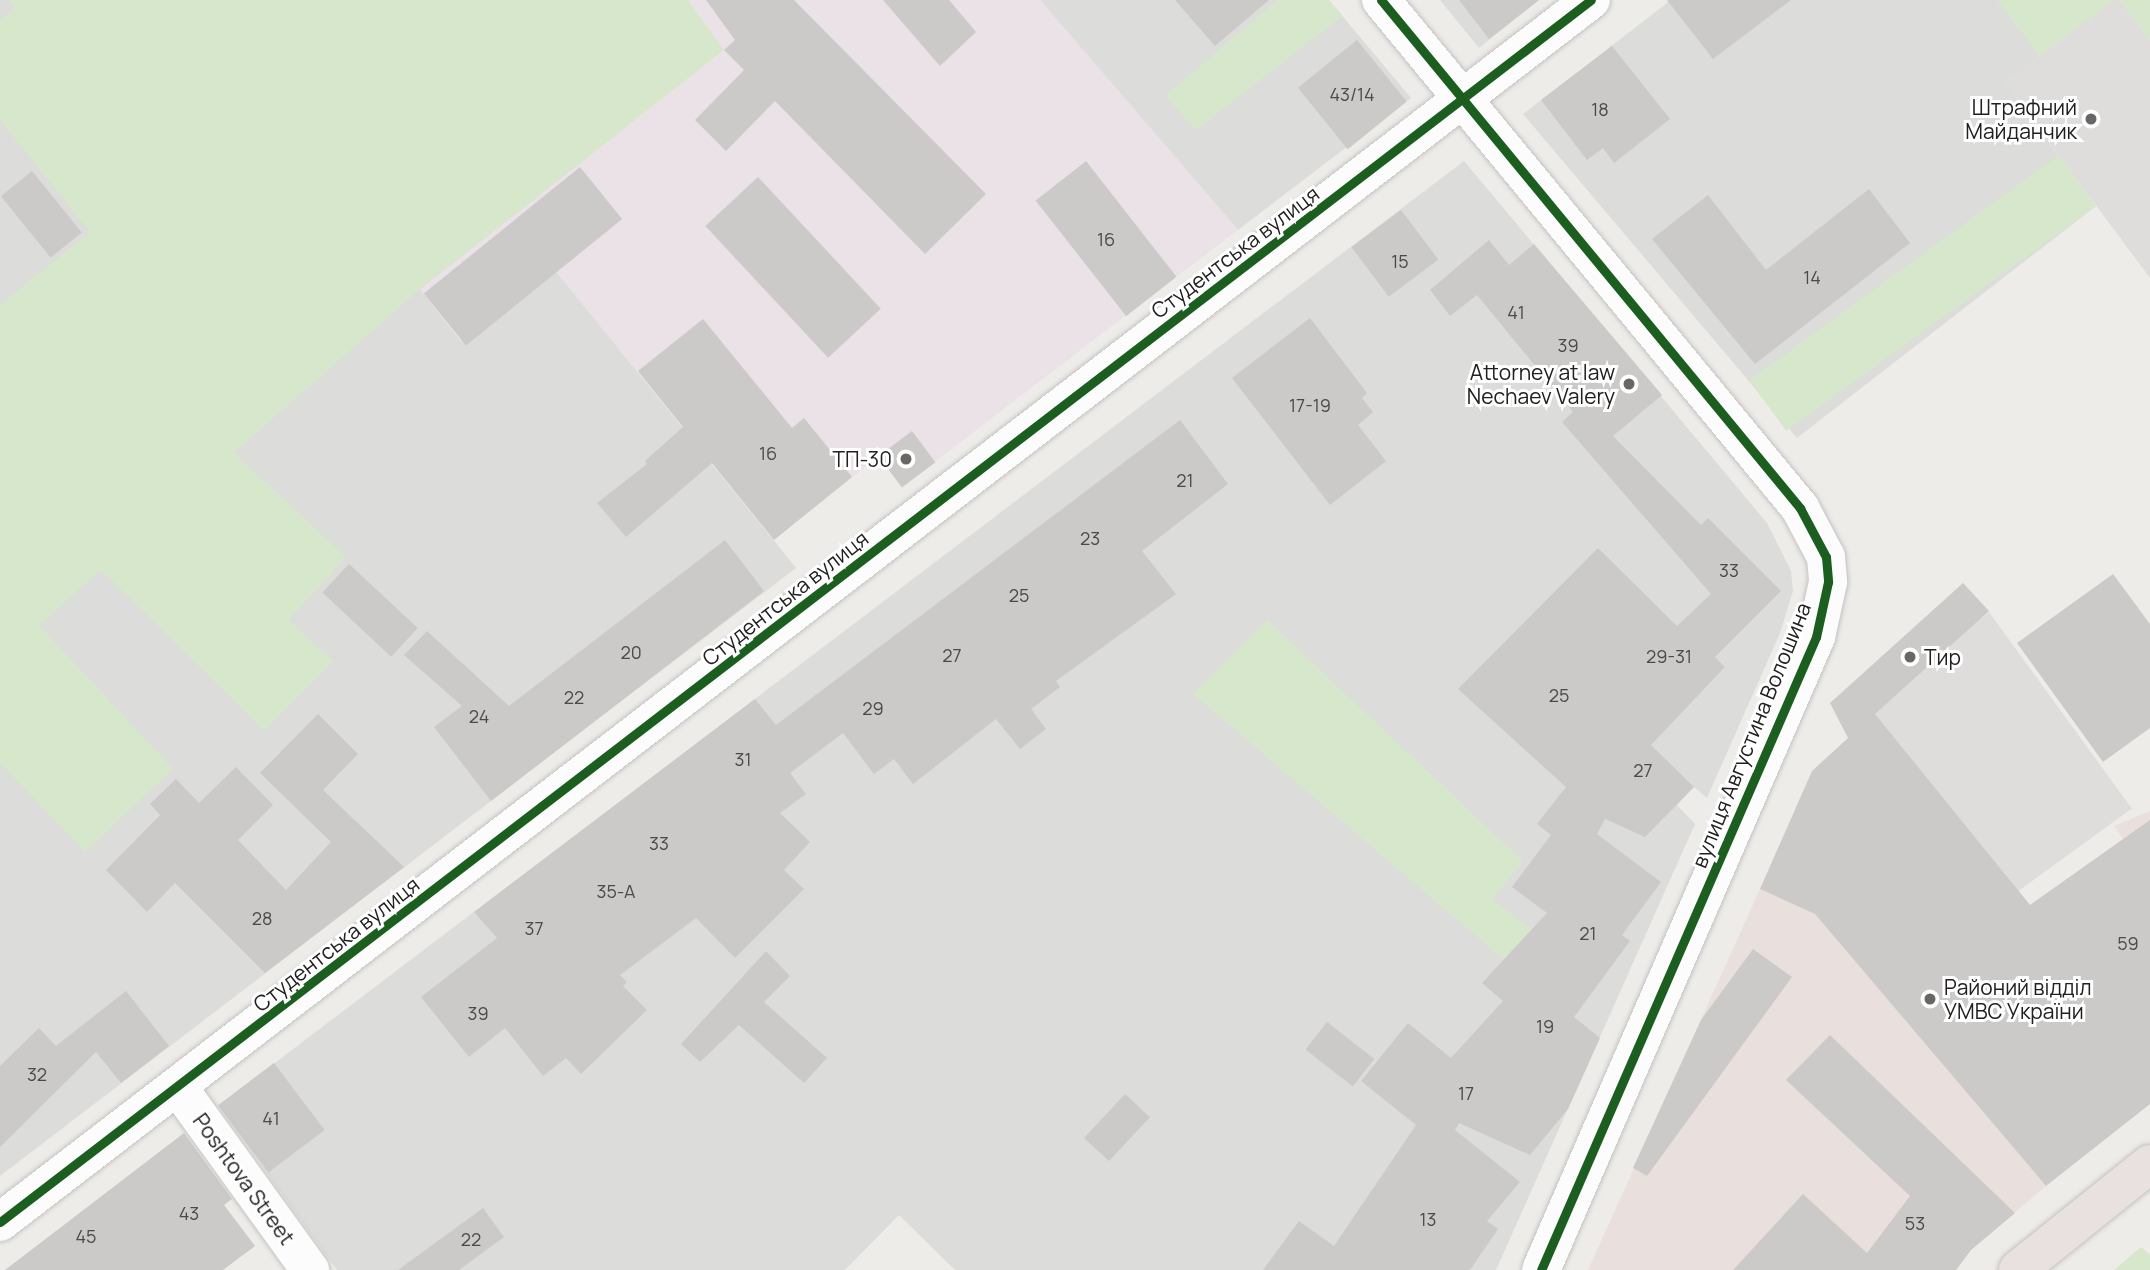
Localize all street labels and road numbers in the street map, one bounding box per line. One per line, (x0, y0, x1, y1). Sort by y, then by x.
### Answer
street label: Студентська вулиця (1146, 181, 1324, 323)
street label: Студентська вулиця (697, 525, 873, 671)
street label: вулиця Августина Волошина (1686, 599, 1816, 871)
street label: Студентська вулиця (248, 871, 424, 1017)
street label: Poshtova Street (188, 1108, 300, 1250)

